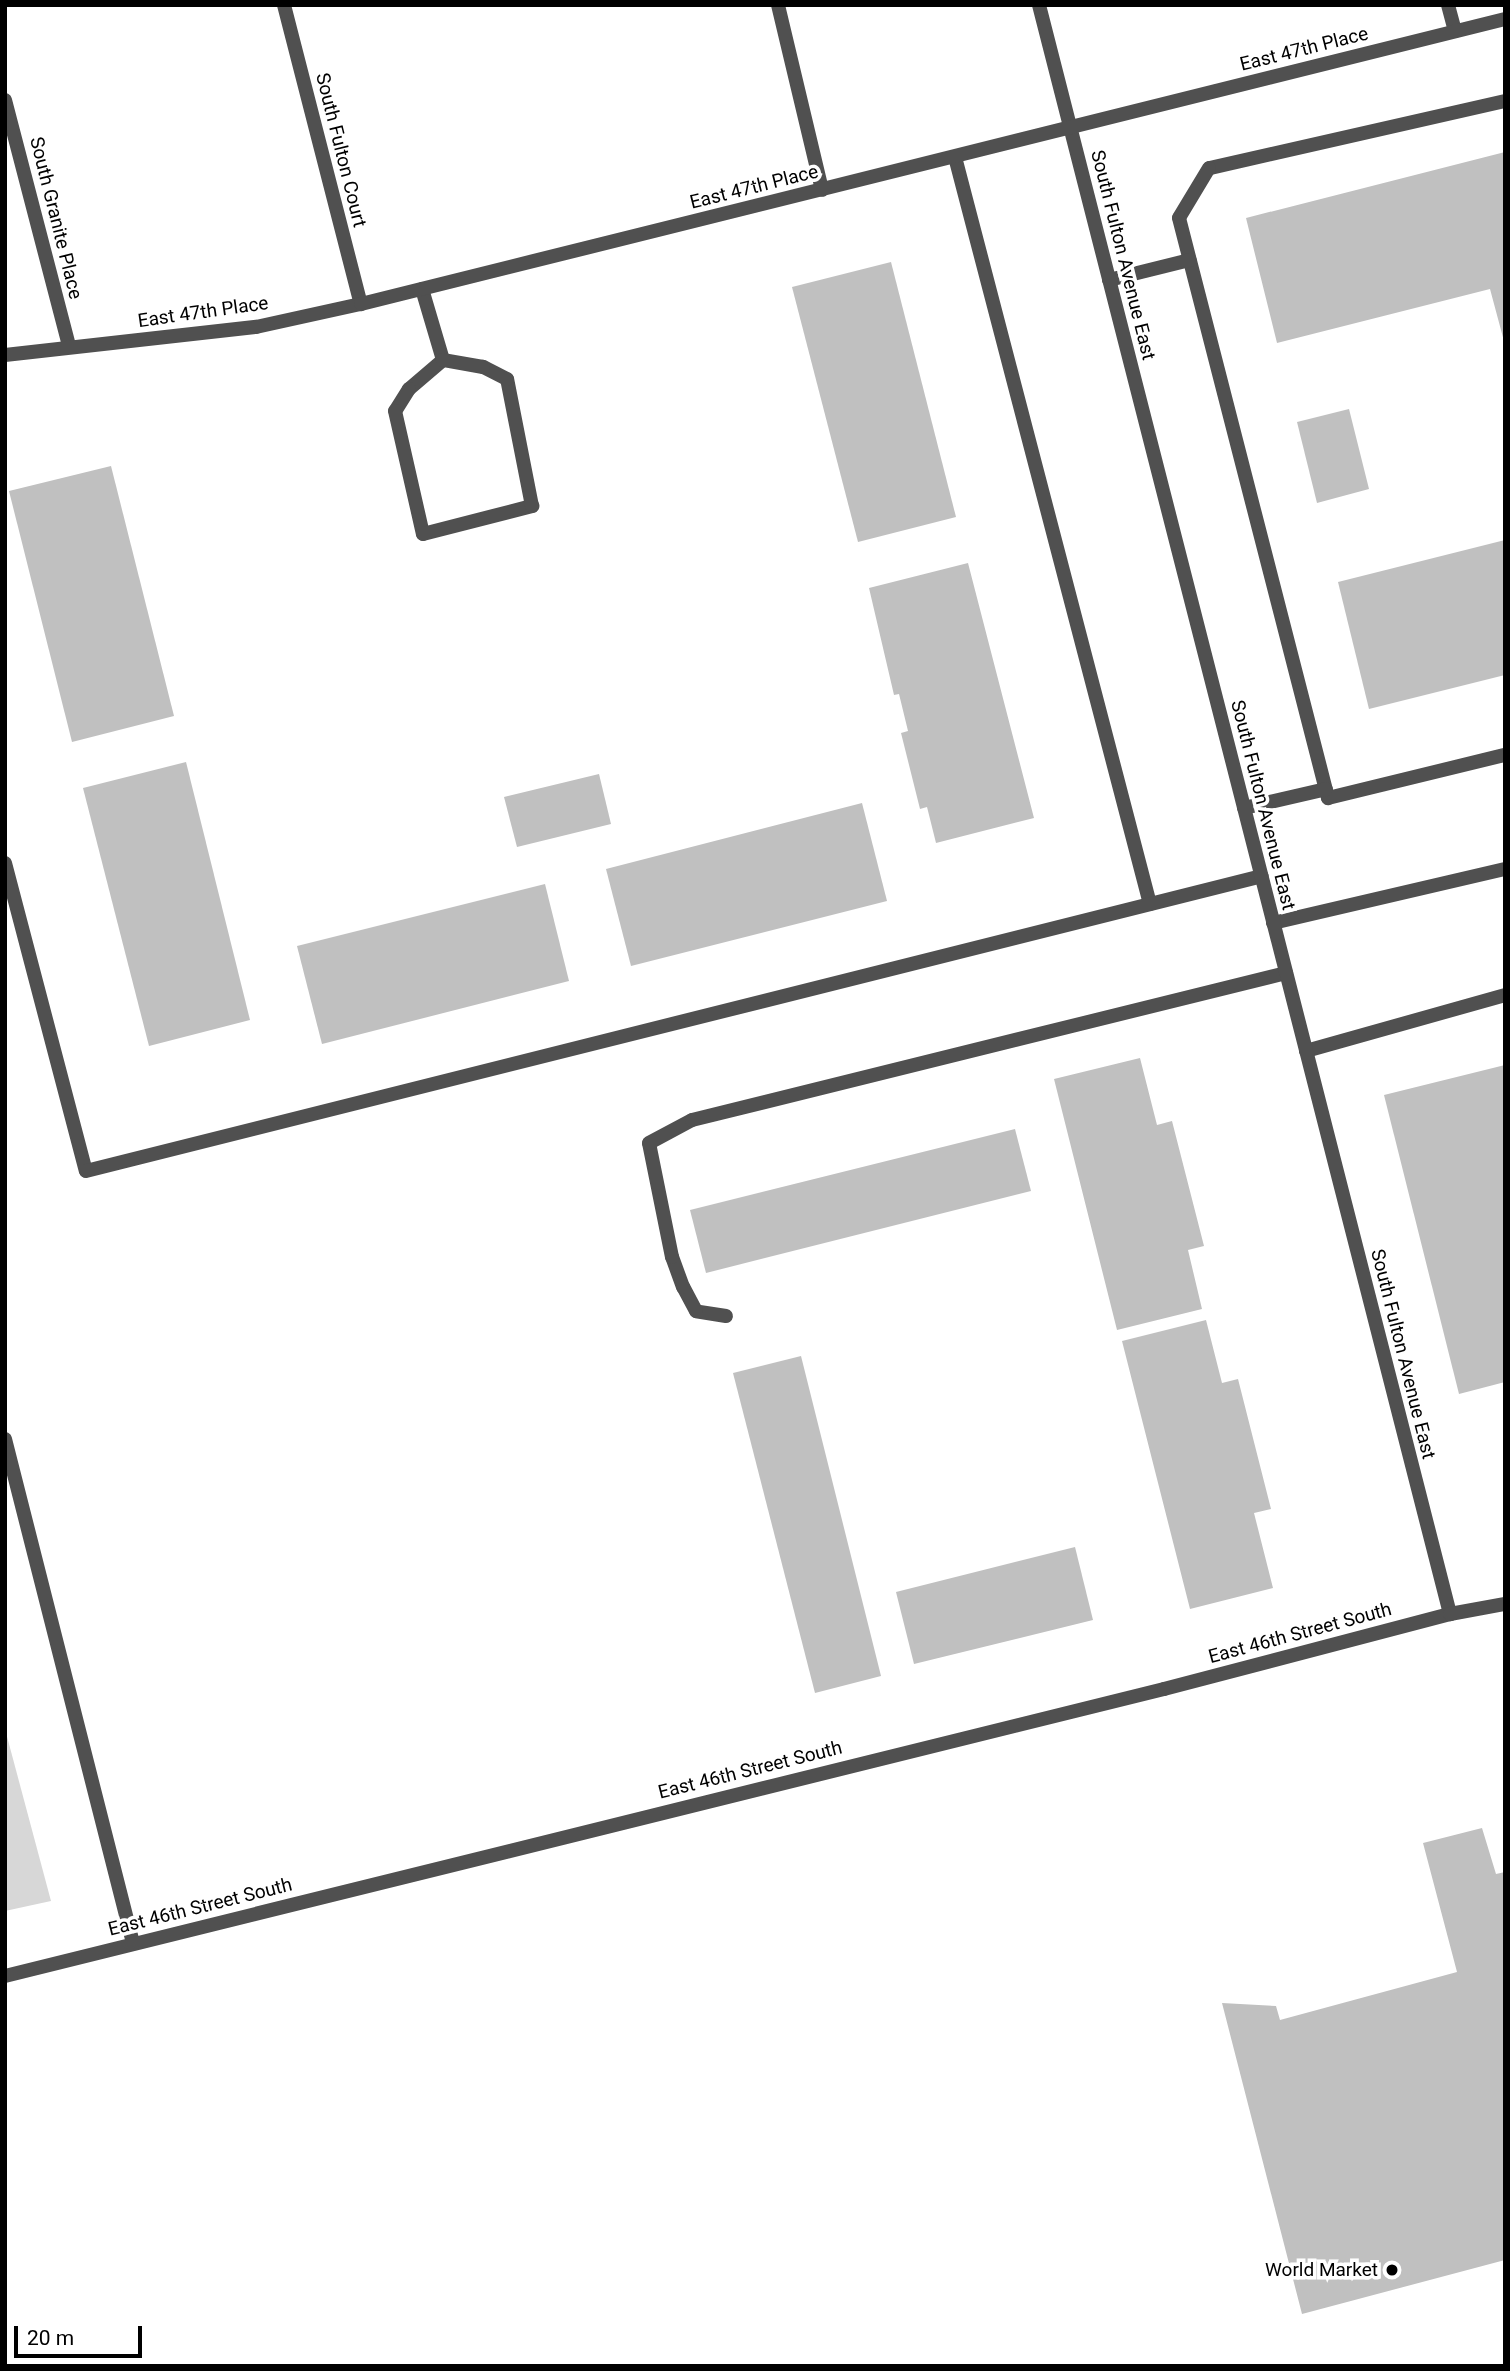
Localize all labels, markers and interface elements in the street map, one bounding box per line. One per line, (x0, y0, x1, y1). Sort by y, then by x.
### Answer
street label: East 47th Place (1237, 22, 1371, 76)
street label: South Fulton Court (311, 70, 371, 230)
street label: South Granite Place (25, 135, 87, 301)
street label: South Fulton Avenue East (1086, 148, 1160, 362)
street label: East 47th Place (687, 160, 821, 214)
street label: East 47th Place (136, 292, 270, 332)
street label: South Fulton Avenue East (1226, 698, 1300, 912)
street label: South Fulton Avenue East (1366, 1247, 1440, 1461)
street label: East 46th Street South (1206, 1598, 1394, 1668)
street label: East 46th Street South (656, 1736, 844, 1804)
street label: East 46th Street South (106, 1873, 294, 1941)
place label: World Market (1265, 2259, 1378, 2281)
marker: World Market (1384, 2262, 1400, 2278)
scale bar (18, 2312, 145, 2356)
text: 20 m (27, 2326, 74, 2350)

